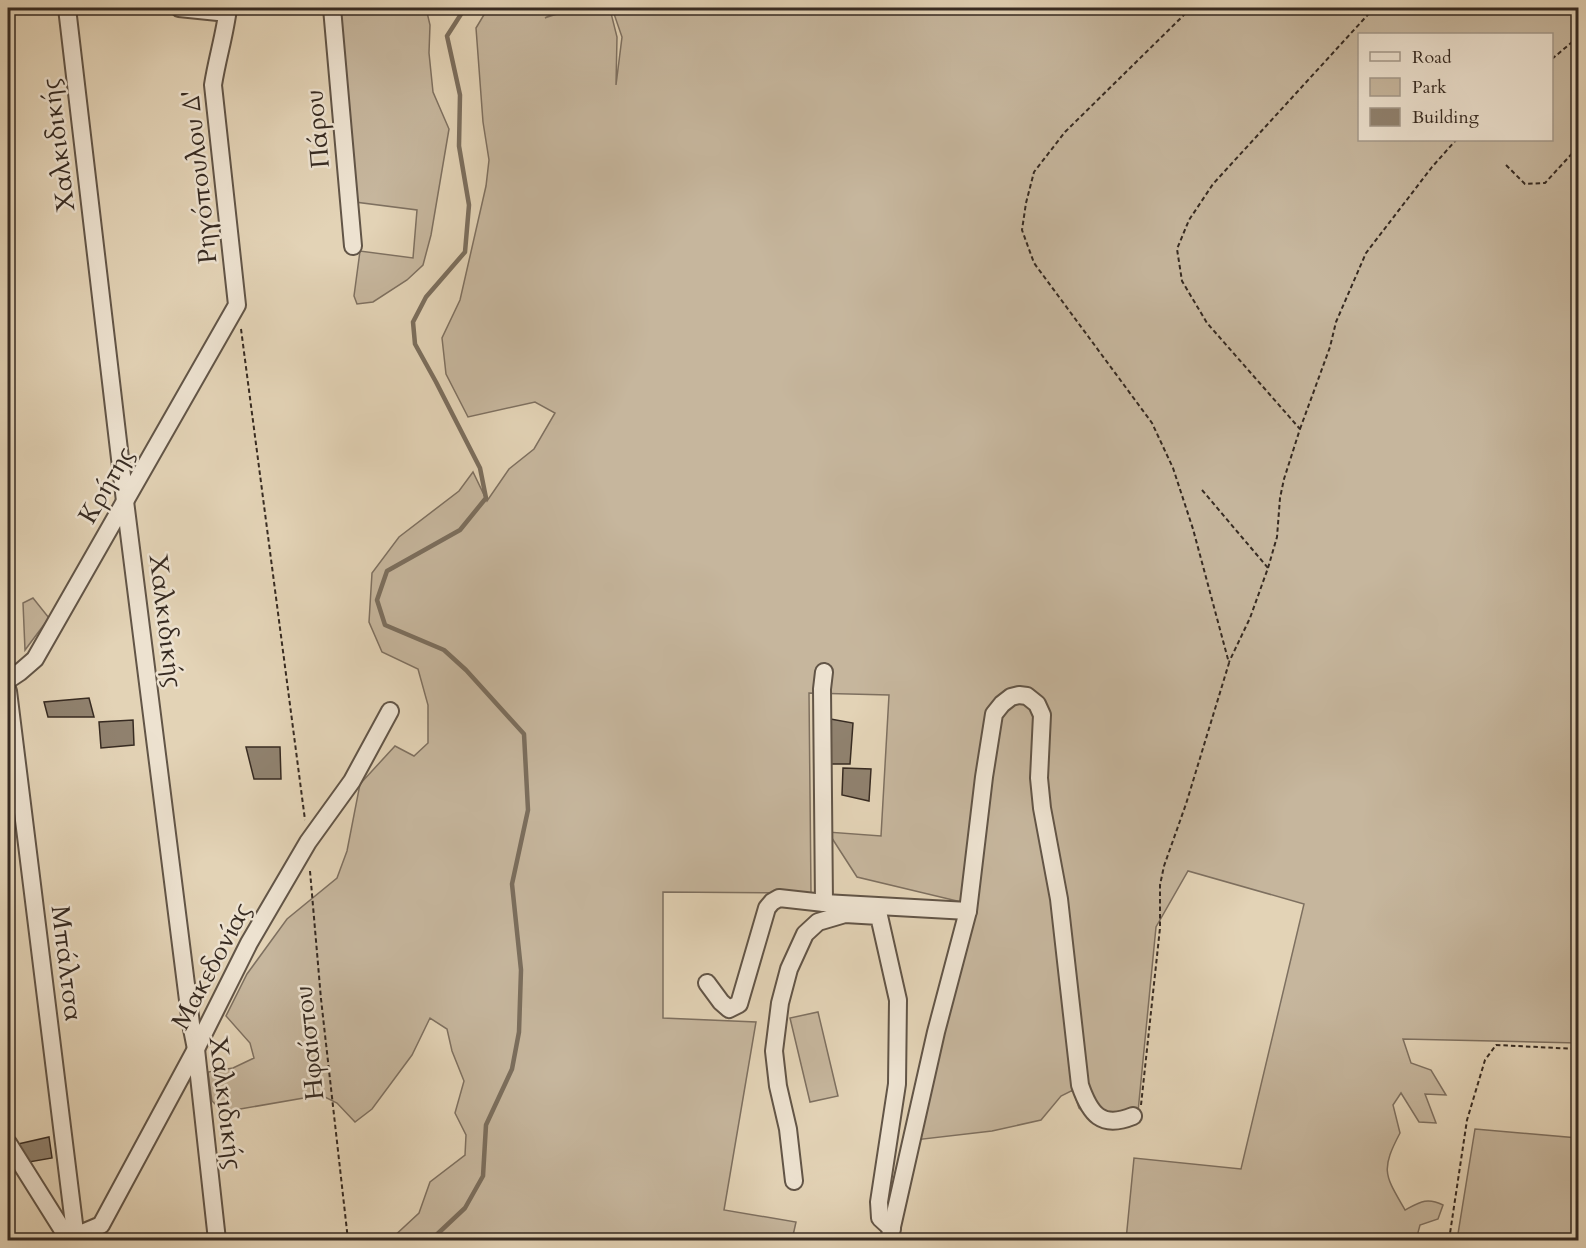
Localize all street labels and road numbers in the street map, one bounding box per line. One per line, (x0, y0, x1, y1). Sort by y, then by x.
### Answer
street label: Χαλκιδικής (32, 76, 84, 214)
street label: Πάρου (296, 88, 338, 170)
street label: Ρηγόπουλου Δ' (172, 89, 226, 265)
street label: Κρήτης (70, 440, 142, 530)
street label: Χαλκιδικής (140, 552, 192, 690)
street label: Μακεδονίας (163, 896, 259, 1036)
street label: Μπάλτσα (43, 903, 91, 1023)
street label: Ηφαίστου (286, 984, 332, 1102)
street label: Χαλκιδικής (200, 1034, 252, 1172)

